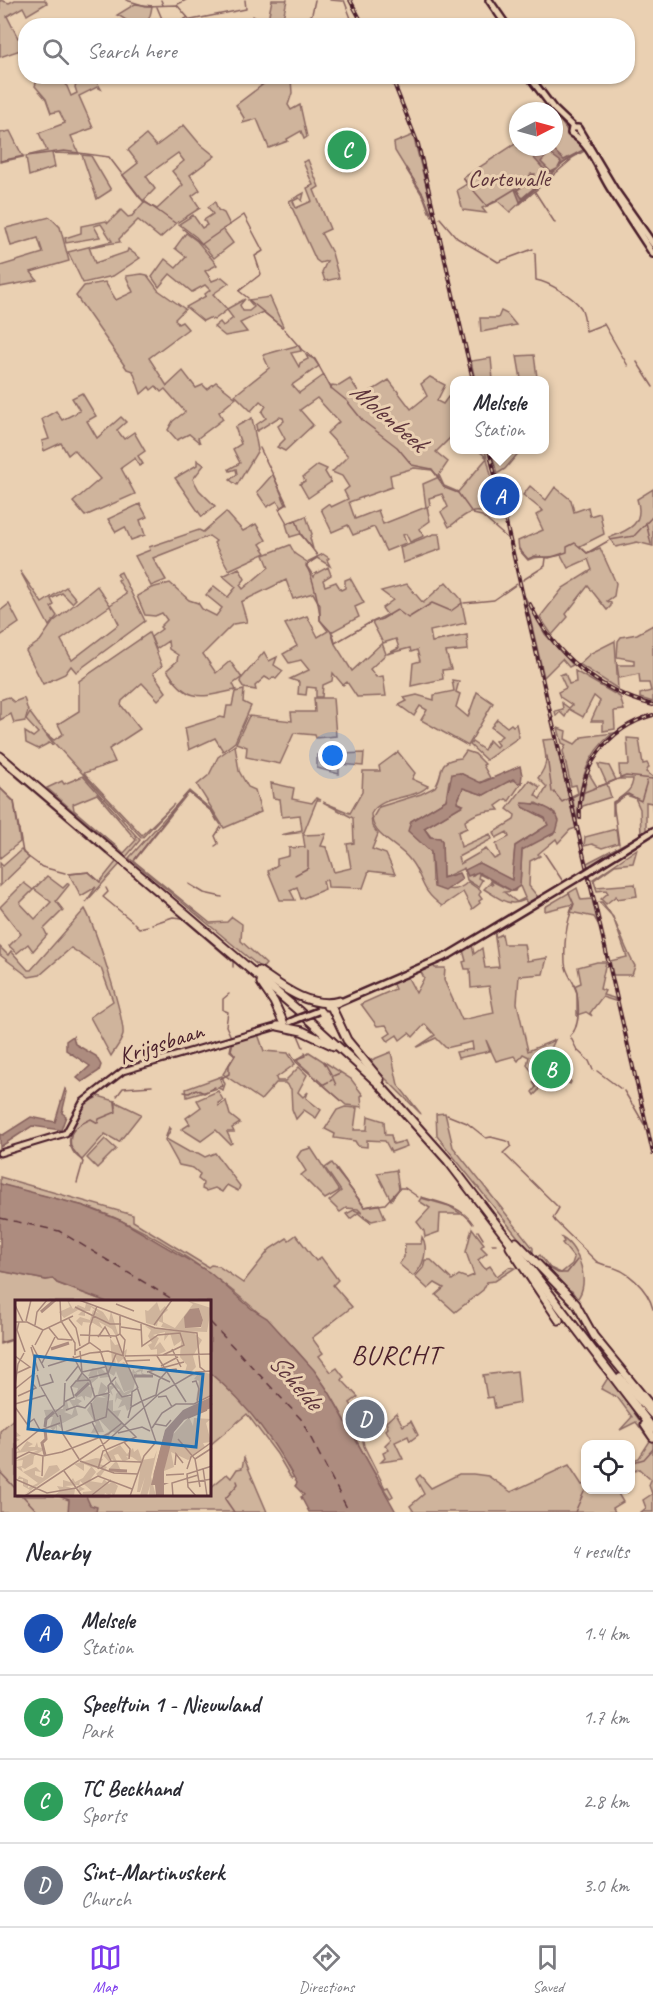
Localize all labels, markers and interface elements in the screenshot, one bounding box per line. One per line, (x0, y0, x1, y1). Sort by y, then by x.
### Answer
search box (18, 18, 635, 84)
icon: search (39, 35, 72, 68)
text: Search here (87, 37, 177, 65)
north arrow (509, 102, 563, 156)
pin: C (328, 128, 366, 172)
park label: Cortewalle (468, 163, 552, 193)
water label: Molenbeek (344, 374, 437, 461)
popup (450, 376, 549, 454)
text: Melsele (473, 389, 526, 417)
text: Station (473, 417, 524, 442)
pin: A (480, 474, 520, 518)
your location (318, 741, 347, 770)
street label: Krijgsbaan (115, 1015, 208, 1071)
pin: B (532, 1046, 570, 1092)
inset map (15, 1300, 212, 1497)
district label: BURCHT (351, 1338, 445, 1372)
water label: Schelde (262, 1346, 332, 1419)
pin: D (346, 1396, 385, 1442)
map controls (581, 1440, 635, 1494)
button: locate (581, 1440, 635, 1494)
text: Nearby (24, 1535, 89, 1568)
text: 4 results (570, 1539, 629, 1564)
text: Melsele (81, 1607, 135, 1635)
text: A (38, 1621, 49, 1646)
text: 1.4 km (583, 1621, 629, 1646)
text: Station (81, 1635, 133, 1660)
text: Speeltuin 1 - Nieuwland (81, 1691, 260, 1719)
text: B (38, 1705, 49, 1730)
text: 1.7 km (583, 1705, 629, 1730)
text: Park (81, 1719, 113, 1744)
text: TC Beckhand (81, 1775, 180, 1803)
text: C (39, 1789, 48, 1814)
text: 2.8 km (583, 1789, 629, 1814)
text: Sports (81, 1803, 126, 1828)
text: Sint-Martinuskerk (81, 1859, 224, 1887)
text: D (38, 1873, 49, 1898)
text: 3.0 km (583, 1873, 629, 1898)
text: Church (81, 1887, 131, 1912)
tab: Map (89, 1941, 122, 1997)
tab: Directions (299, 1941, 354, 1997)
tab: Saved (531, 1941, 564, 1997)

